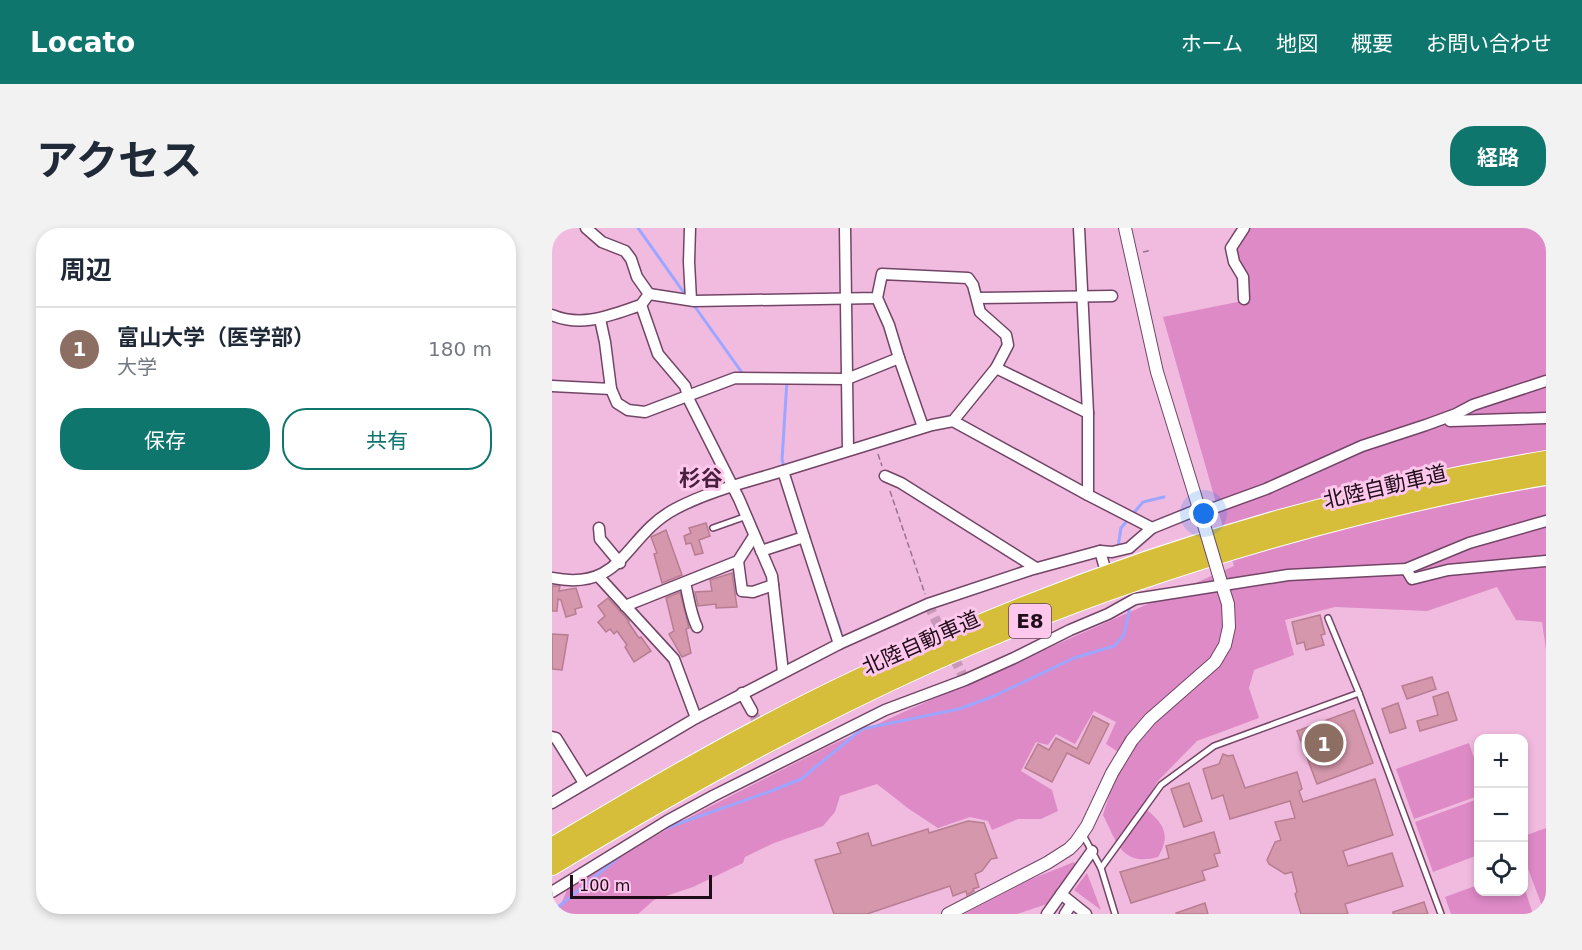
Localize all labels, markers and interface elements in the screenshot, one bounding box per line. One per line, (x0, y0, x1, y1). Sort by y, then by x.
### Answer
text: Locato (30, 26, 135, 59)
text: ホーム (1181, 32, 1243, 56)
text: 地図 (1276, 32, 1318, 56)
text: 概要 (1351, 32, 1393, 56)
text: お問い合わせ (1426, 32, 1552, 56)
button: 経路 (1450, 126, 1546, 186)
text: アクセス (36, 136, 202, 185)
text: 周辺 (60, 255, 112, 285)
text: 富山大学（医学部） (117, 325, 315, 350)
text: 1 (73, 337, 86, 361)
text: 180 m (428, 337, 492, 361)
text: 大学 (117, 355, 157, 379)
button: 保存 (60, 408, 270, 470)
button: 共有 (282, 408, 492, 470)
street label: 北陸自動車道 (1321, 461, 1449, 513)
district label: 杉谷 (679, 466, 723, 491)
your location (1189, 499, 1218, 528)
road number: E8 (1009, 604, 1051, 638)
street label: 北陸自動車道 (859, 606, 983, 680)
pin: 1 (1304, 720, 1344, 766)
map controls (1474, 734, 1528, 896)
button: + (1474, 734, 1528, 788)
button: − (1474, 788, 1528, 842)
button: locate (1474, 842, 1528, 896)
scale bar (570, 872, 712, 900)
text: 100 m (579, 876, 630, 895)

